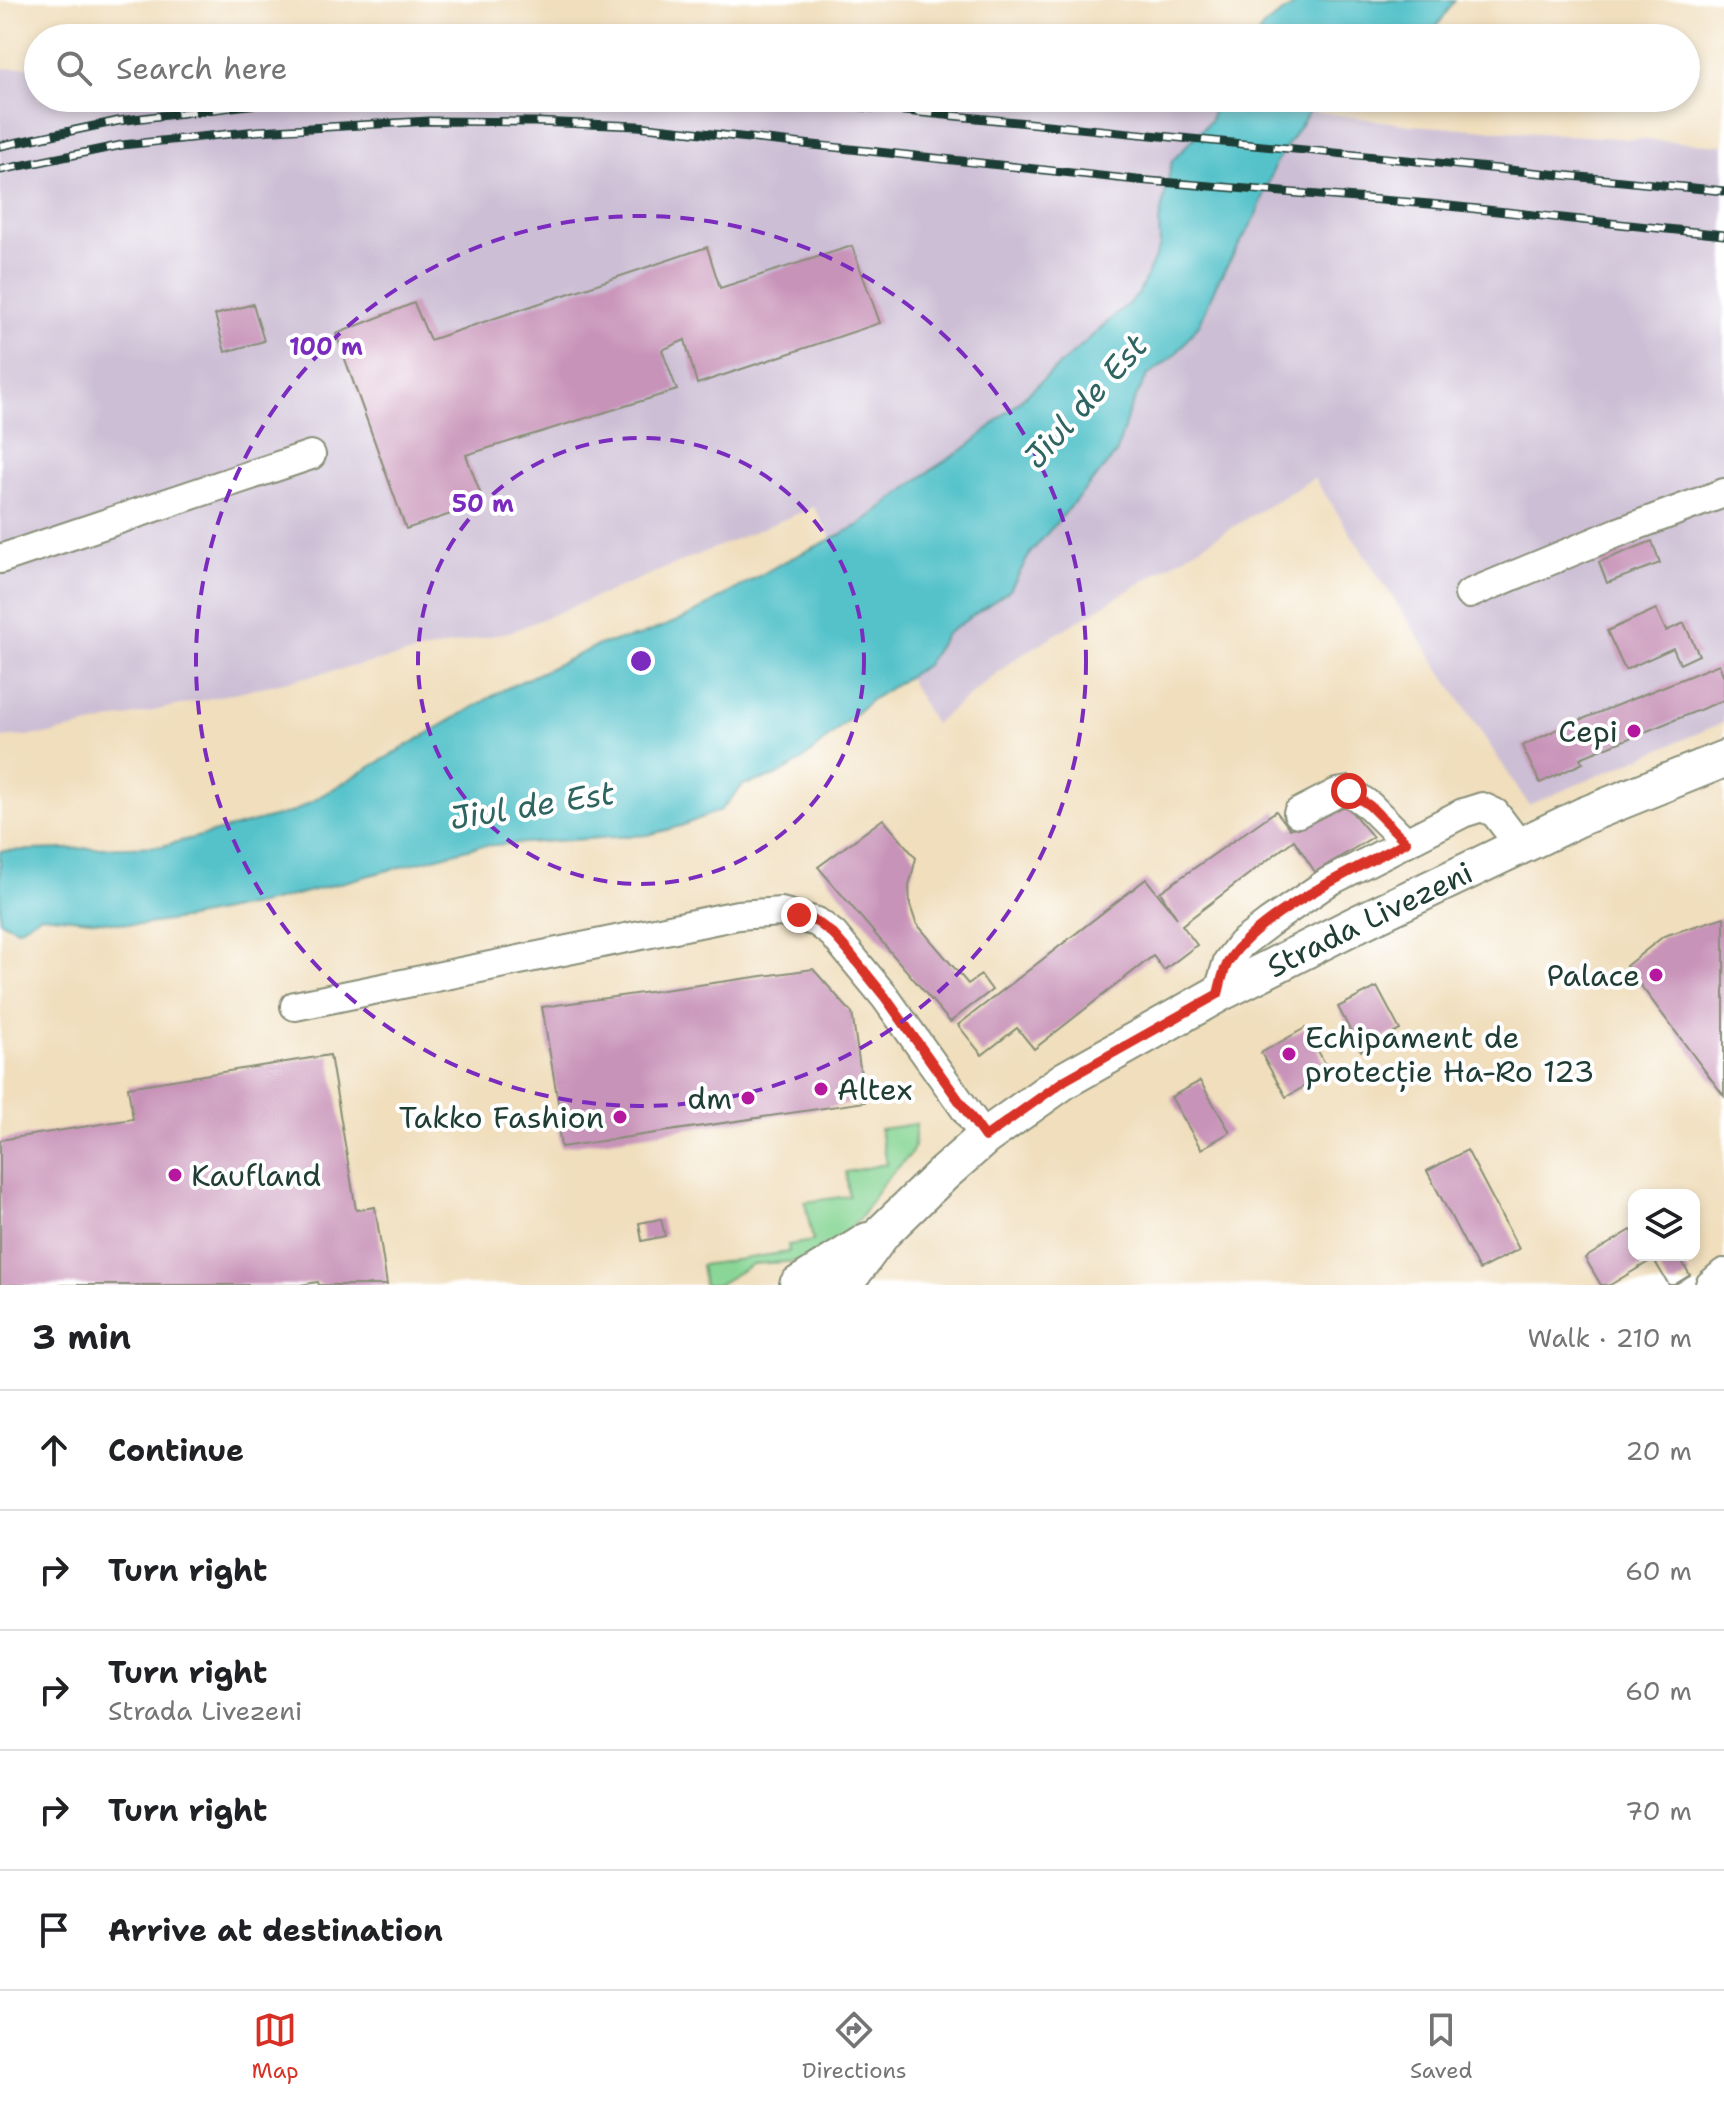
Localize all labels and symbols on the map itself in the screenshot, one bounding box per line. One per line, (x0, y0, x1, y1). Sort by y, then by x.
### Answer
water label: Jiul de Est (1013, 325, 1157, 477)
text: 100 m (289, 331, 363, 363)
text: 50 m (452, 488, 514, 520)
centre of rings (627, 647, 655, 675)
place label: Cepi (1558, 711, 1618, 752)
marker: Cepi (1625, 722, 1643, 740)
water label: Jiul de Est (447, 771, 617, 839)
route start (1331, 773, 1367, 809)
street label: Strada Livezeni (1260, 851, 1479, 987)
route end (781, 897, 817, 933)
place label: Palace (1547, 955, 1640, 996)
marker: Palace (1647, 966, 1665, 984)
place label: Echipament de protecție Ha-Ro 123 (1305, 1017, 1595, 1092)
marker: Echipament de protecție Ha-Ro 123 (1280, 1045, 1298, 1063)
place label: Altex (837, 1069, 912, 1110)
place label: dm (687, 1078, 732, 1119)
marker: Altex (812, 1080, 830, 1098)
marker: dm (739, 1089, 757, 1107)
place label: Takko Fashion (399, 1097, 604, 1138)
marker: Takko Fashion (611, 1108, 629, 1126)
place label: Kaufland (191, 1155, 321, 1196)
marker: Kaufland (166, 1166, 184, 1184)

